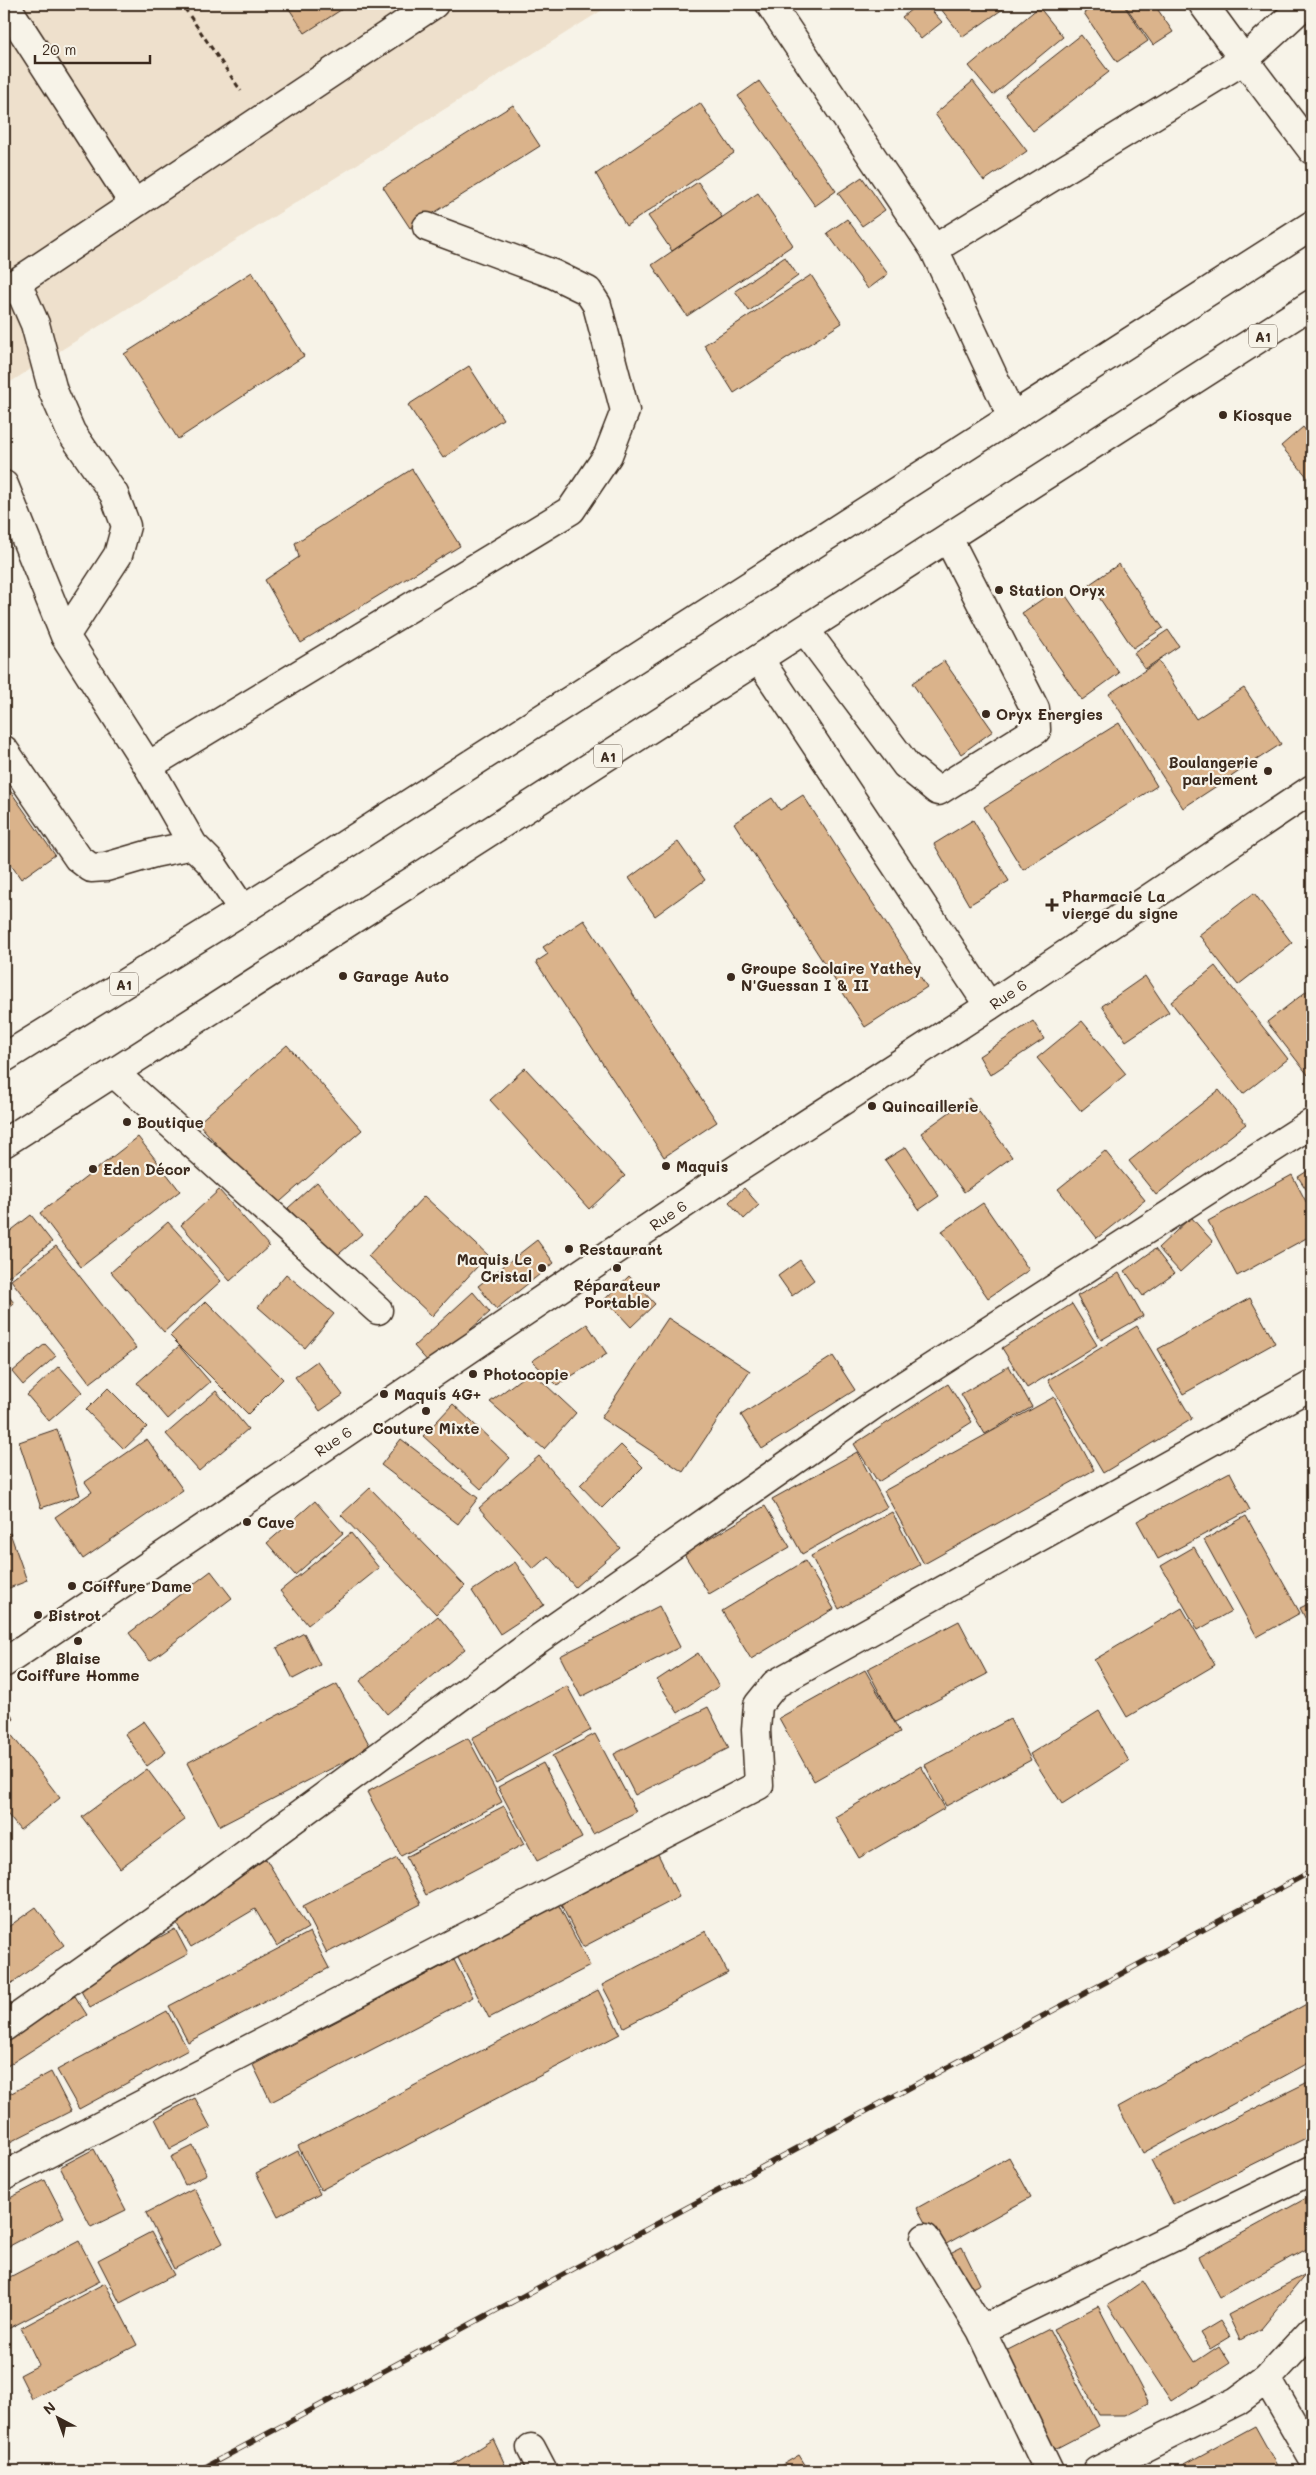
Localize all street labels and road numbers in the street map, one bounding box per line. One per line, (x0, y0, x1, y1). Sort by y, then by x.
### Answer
road number: A1 (1249, 324, 1277, 348)
road number: A1 (594, 744, 622, 768)
road number: A1 (110, 972, 138, 996)
street label: Rue 6 (985, 974, 1031, 1014)
street label: Rue 6 (645, 1195, 691, 1235)
street label: Rue 6 (310, 1421, 356, 1461)

